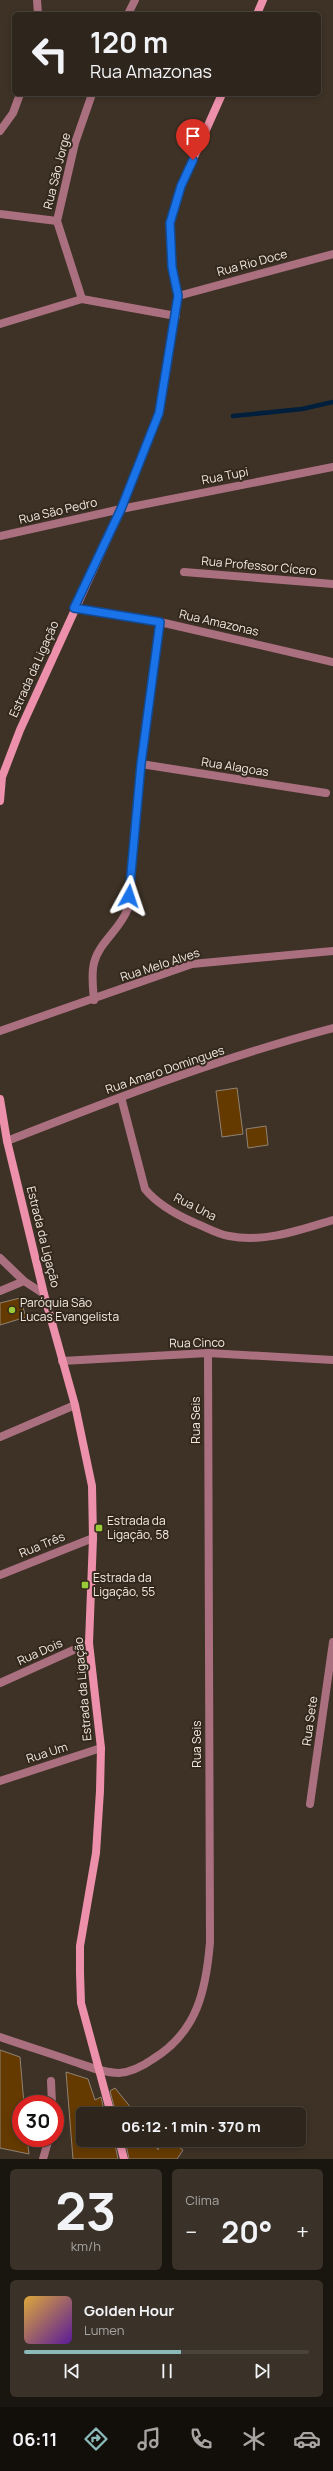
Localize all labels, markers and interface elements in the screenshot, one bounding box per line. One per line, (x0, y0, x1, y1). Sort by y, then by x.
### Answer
text: 120 m (90, 23, 168, 61)
icon: left (24, 28, 76, 80)
text: Rua Amazonas (90, 59, 212, 83)
pin (176, 119, 210, 160)
icon: arrive (182, 125, 204, 147)
street label: Rua São Jorge (39, 131, 74, 211)
street label: Rua Rio Doce (215, 245, 289, 280)
street label: Rua Tupi (200, 463, 250, 488)
street label: Rua São Pedro (17, 493, 99, 528)
street label: Rua Professor Cícero (201, 552, 318, 579)
street label: Rua Amazonas (178, 605, 261, 640)
street label: Estrada da Ligação (5, 618, 62, 720)
street label: Rua Alagoas (200, 753, 270, 780)
position arrow (108, 875, 150, 917)
street label: Rua Melo Alves (118, 944, 202, 985)
street label: Rua Amaro Domingues (103, 1041, 227, 1098)
street label: Estrada da Ligação (23, 1184, 64, 1289)
street label: Rua Una (171, 1189, 220, 1225)
place label: Paróquia São Lucas Evangelista (20, 1294, 119, 1325)
marker: Paróquia São Lucas Evangelista (7, 1305, 17, 1315)
street label: Rua Cinco (169, 1334, 225, 1351)
street label: Rua Seis (187, 1396, 204, 1444)
place label: Estrada da Ligação, 58 (107, 1512, 169, 1543)
marker: Estrada da Ligação, 58 (94, 1523, 104, 1533)
street label: Rua Três (16, 1528, 67, 1561)
place label: Estrada da Ligação, 55 (93, 1569, 155, 1600)
marker: Estrada da Ligação, 55 (80, 1580, 90, 1590)
street label: Rua Dois (14, 1634, 65, 1669)
street label: Estrada da Ligação (69, 1636, 96, 1742)
street label: Rua Sete (298, 1695, 321, 1747)
street label: Rua Seis (188, 1720, 205, 1768)
street label: Rua Um (24, 1738, 70, 1767)
speed limit sign: 30 (12, 2095, 64, 2147)
text: 06:12 · 1 min · 370 m (121, 2116, 261, 2137)
text: 23 (55, 2175, 116, 2246)
text: Clima (186, 2191, 219, 2209)
text: 20° (221, 2211, 272, 2252)
text: − (186, 2217, 197, 2247)
text: + (296, 2217, 309, 2247)
text: km/h (71, 2237, 101, 2255)
text: Golden Hour (84, 2300, 174, 2321)
text: Lumen (84, 2321, 124, 2339)
icon: previous (61, 2360, 83, 2382)
icon: pause (156, 2360, 178, 2382)
icon: next (251, 2360, 273, 2382)
icon: directions (82, 2425, 110, 2453)
icon: music (135, 2425, 163, 2453)
icon: phone (187, 2425, 215, 2453)
icon: climate (240, 2425, 268, 2453)
icon: car (293, 2425, 321, 2453)
text: 06:11 (12, 2427, 57, 2451)

